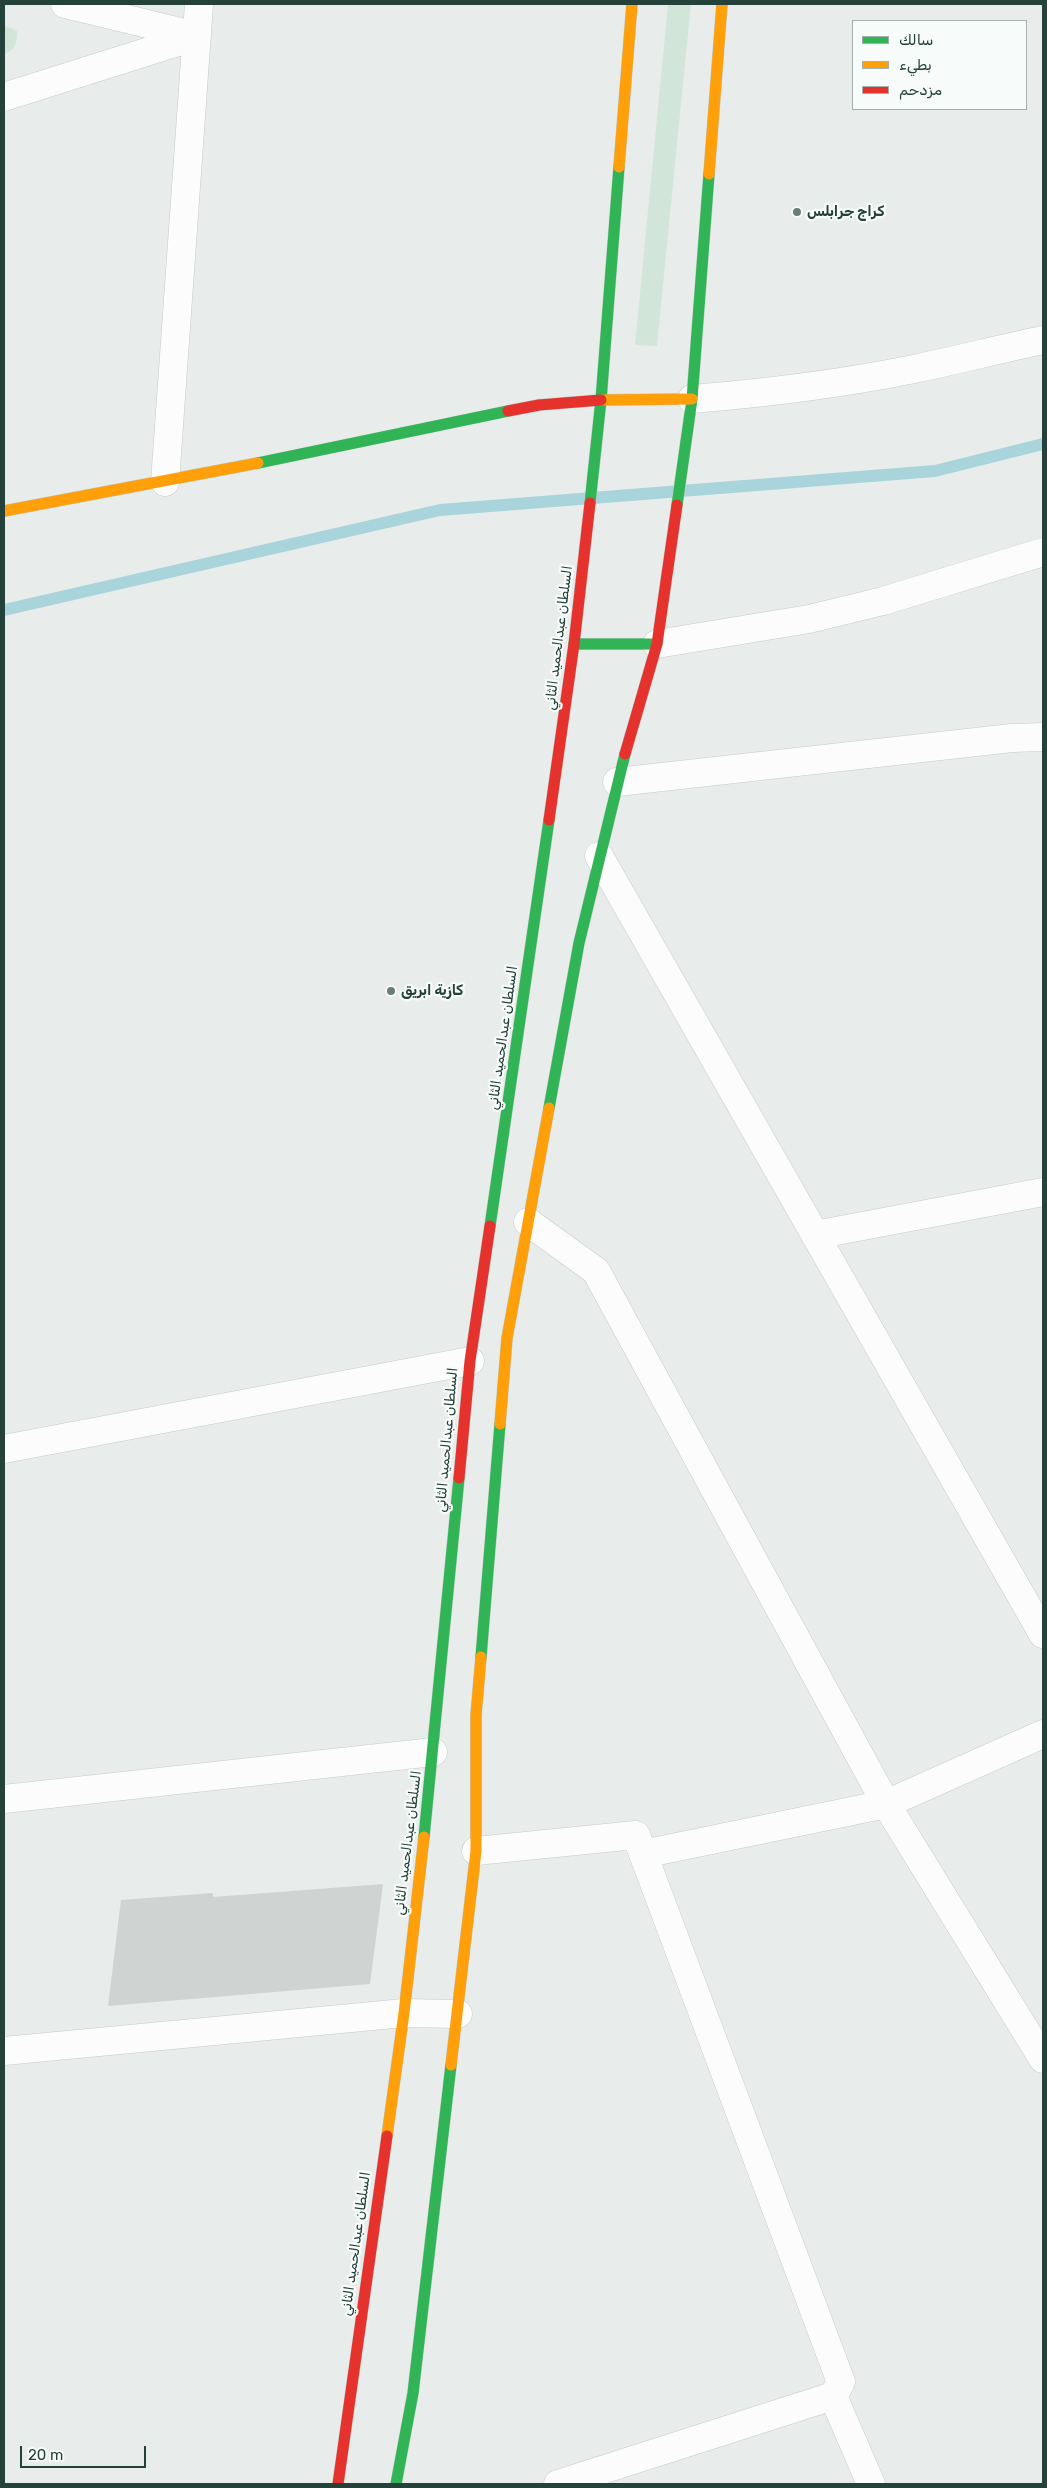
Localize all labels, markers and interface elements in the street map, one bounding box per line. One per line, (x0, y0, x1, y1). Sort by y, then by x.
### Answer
legend (852, 20, 1027, 110)
text: سالك (899, 31, 934, 49)
text: بطيء (899, 56, 932, 74)
text: مزدحم (899, 81, 942, 99)
place label: كراج جرابلس (807, 204, 884, 220)
marker: كراج جرابلس (791, 206, 803, 218)
street label: السلطان عبدالحميد الثاني (542, 565, 576, 711)
street label: السلطان عبدالحميد الثاني (485, 965, 521, 1111)
place label: كازية ابريق (401, 983, 463, 999)
marker: كازية ابريق (385, 985, 397, 997)
street label: السلطان عبدالحميد الثاني (432, 1367, 462, 1513)
street label: السلطان عبدالحميد الثاني (391, 1770, 425, 1916)
street label: السلطان عبدالحميد الثاني (338, 2171, 374, 2317)
scale bar (22, 2436, 149, 2468)
text: 20 m (28, 2446, 63, 2464)

